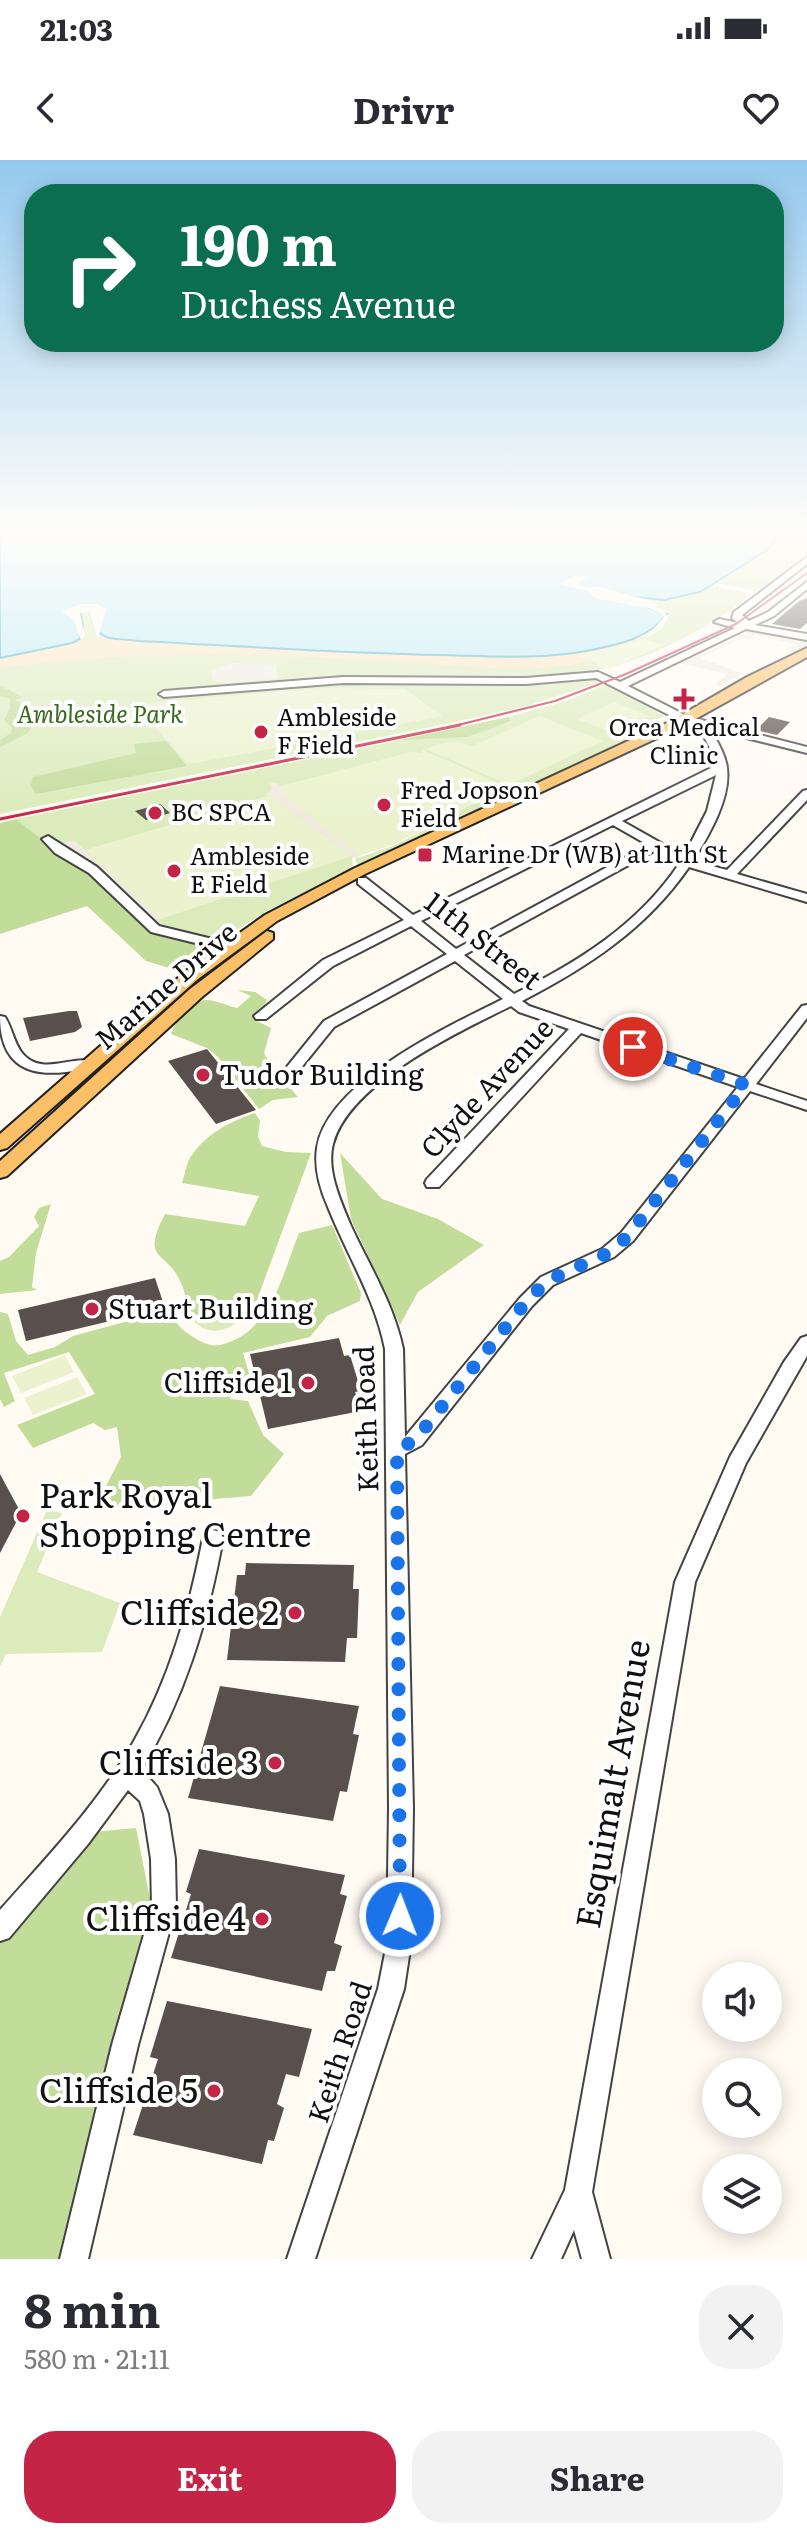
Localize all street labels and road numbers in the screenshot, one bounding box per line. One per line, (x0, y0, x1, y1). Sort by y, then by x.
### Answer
street label: 11th Street (417, 880, 552, 999)
street label: Marine Drive (84, 911, 245, 1058)
street label: Clyde Avenue (409, 1007, 562, 1166)
street label: Keith Road (340, 1345, 388, 1493)
street label: Esquimalt Avenue (560, 1635, 660, 1932)
street label: Keith Road (295, 1975, 381, 2128)

